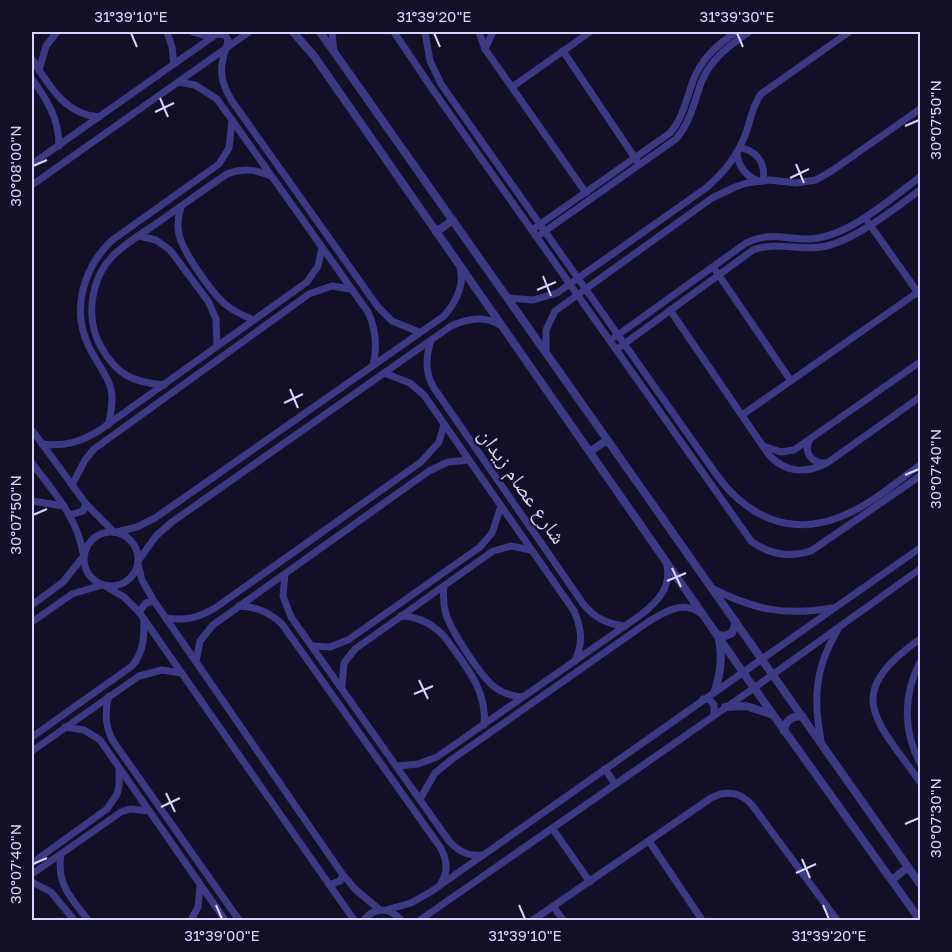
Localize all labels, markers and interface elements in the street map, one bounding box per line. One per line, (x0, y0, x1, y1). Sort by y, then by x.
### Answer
text: 31°39'10"E (94, 7, 168, 25)
text: 31°39'20"E (397, 7, 471, 25)
text: 31°39'30"E (700, 7, 774, 25)
text: 30°07'50"N (926, 80, 944, 160)
text: 30°08'00"N (6, 125, 24, 207)
street label: شارع عصام زيدان (472, 422, 572, 550)
text: 30°07'40"N (926, 429, 944, 509)
text: 30°07'50"N (6, 475, 24, 555)
text: 30°07'30"N (926, 778, 944, 858)
text: 30°07'40"N (6, 824, 24, 904)
text: 31°39'00"E (184, 926, 260, 944)
text: 31°39'10"E (488, 926, 562, 944)
text: 31°39'20"E (792, 926, 866, 944)

